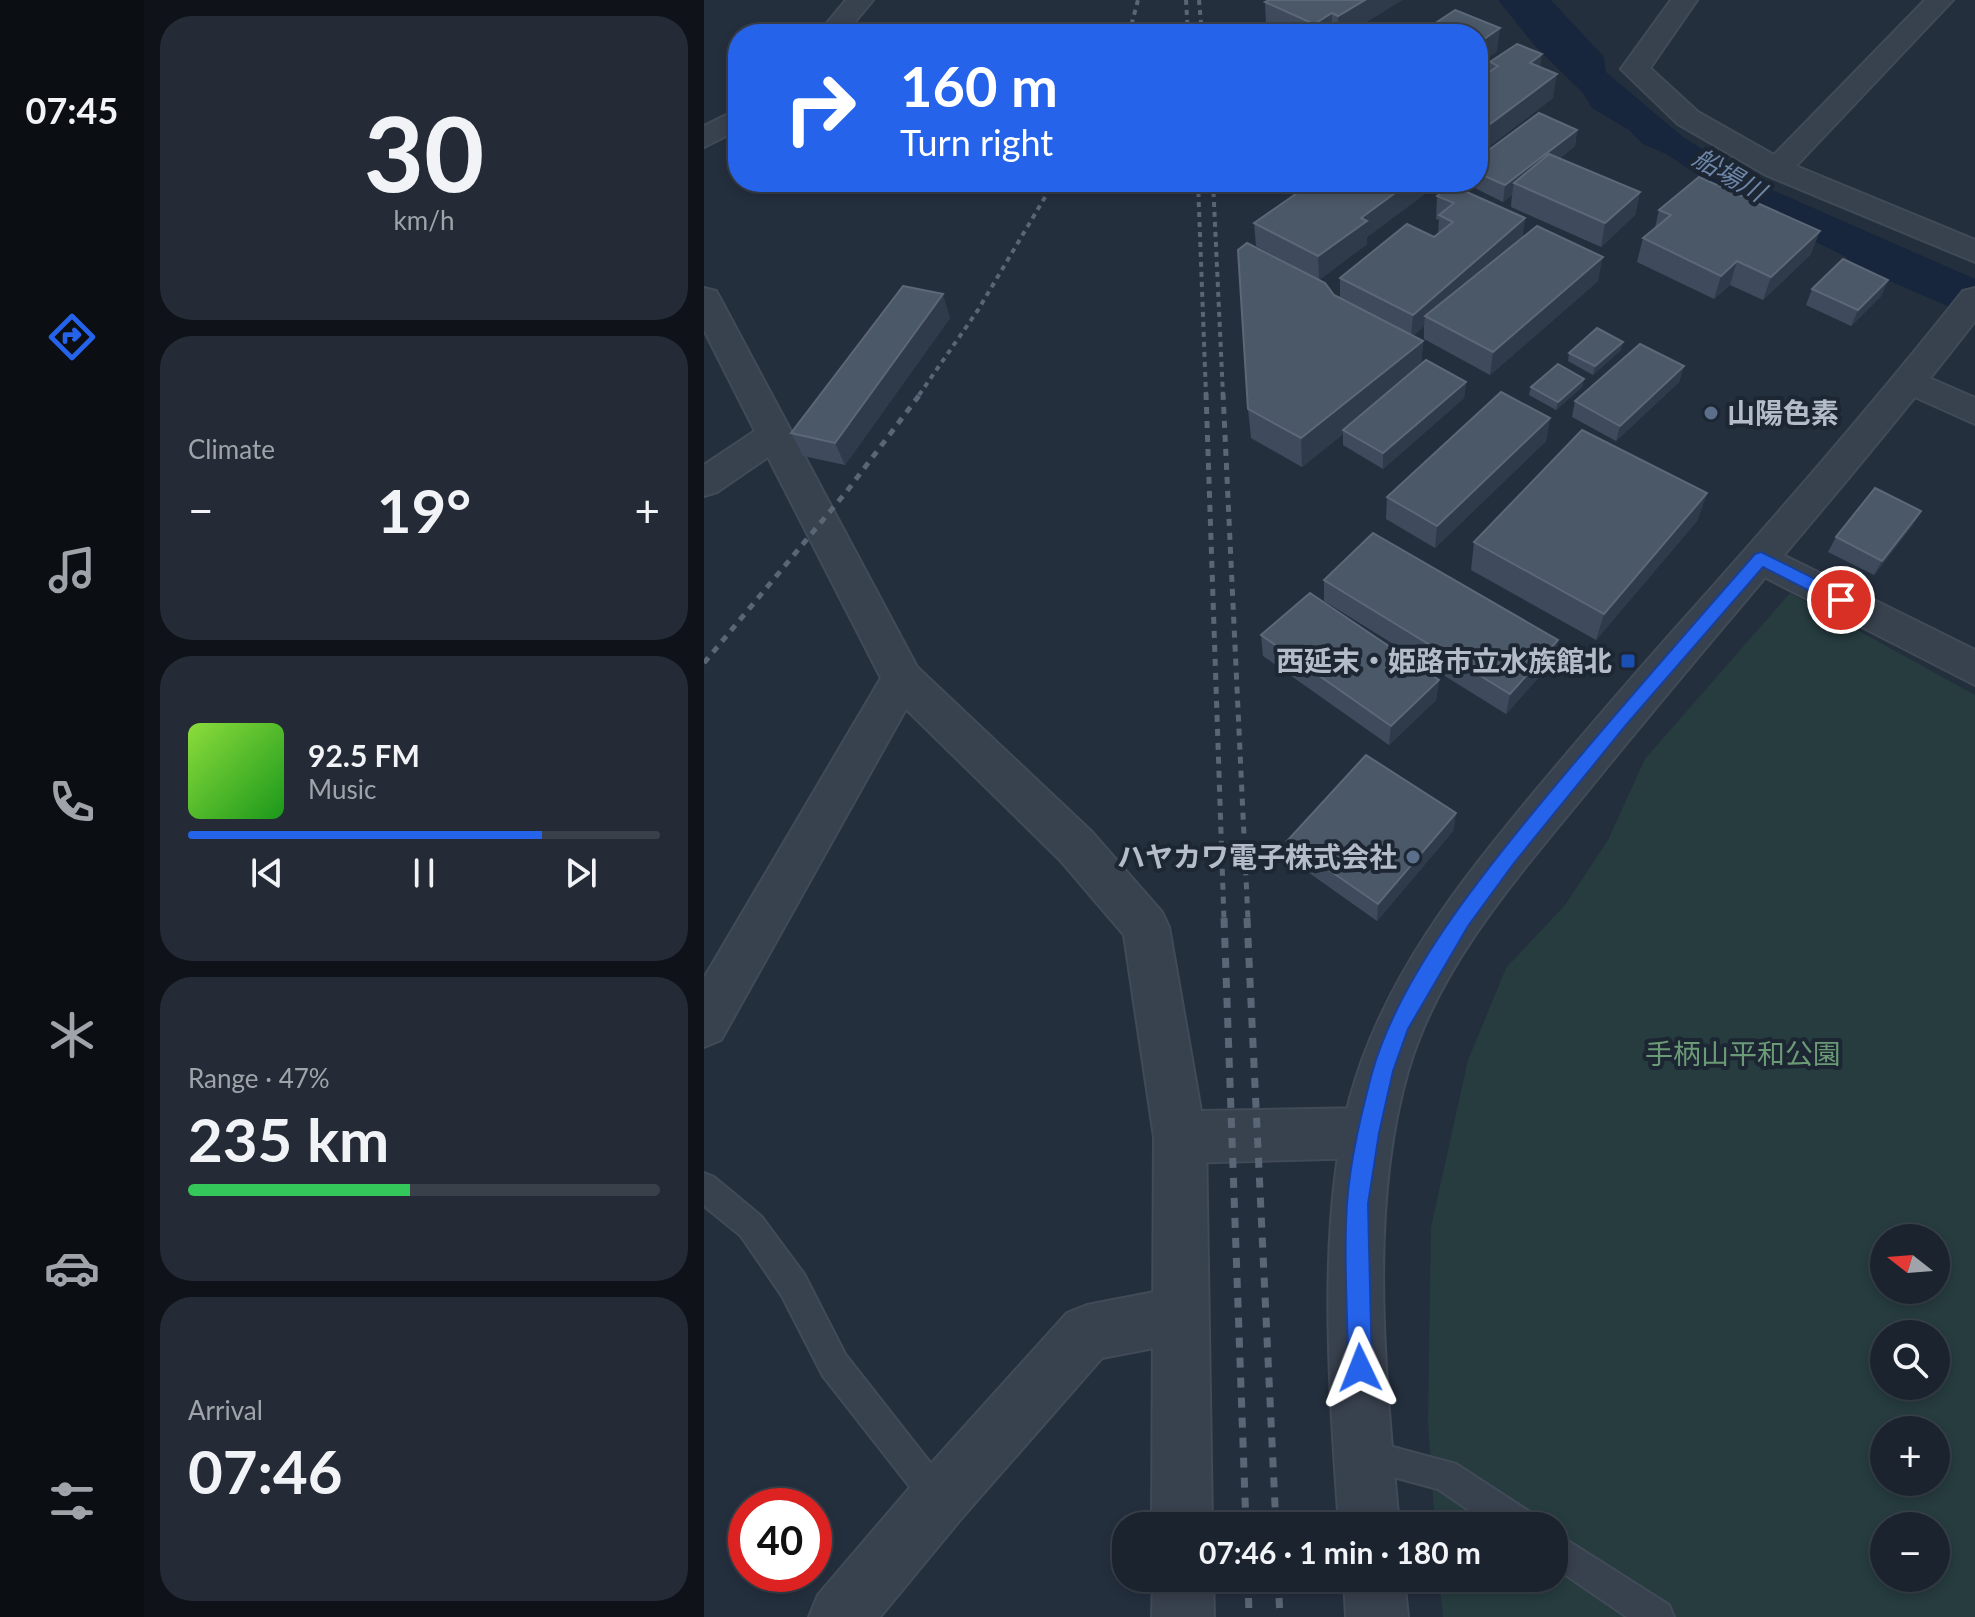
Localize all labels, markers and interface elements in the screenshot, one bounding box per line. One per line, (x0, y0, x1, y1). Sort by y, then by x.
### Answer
text: 160 m (900, 52, 1058, 119)
icon: right (768, 56, 872, 160)
text: 07:45 (26, 88, 118, 132)
text: 30 (364, 89, 484, 214)
text: Turn right (900, 120, 1053, 164)
water label: 船場川 (1688, 141, 1774, 209)
text: km/h (394, 204, 454, 236)
icon: directions (44, 309, 100, 365)
place label: 山陽色素 (1727, 395, 1839, 429)
marker: 山陽色素 (1702, 404, 1720, 422)
text: Climate (188, 433, 275, 465)
text: 19° (377, 474, 471, 546)
text: − (188, 484, 214, 536)
text: + (634, 484, 660, 536)
icon: music (44, 542, 100, 598)
pin (1807, 566, 1875, 634)
icon: arrive (1819, 578, 1863, 622)
place label: 西延末・姫路市立水族館北 (1276, 643, 1612, 677)
marker: 西延末・姫路市立水族館北 (1619, 652, 1637, 670)
text: 92.5 FM (308, 737, 420, 773)
text: Music (308, 773, 376, 805)
icon: phone (44, 774, 100, 830)
place label: ハヤカワ電子株式会社 (1117, 839, 1397, 873)
marker: ハヤカワ電子株式会社 (1404, 848, 1422, 866)
icon: previous (245, 851, 289, 895)
icon: pause (402, 851, 446, 895)
icon: next (559, 851, 603, 895)
icon: climate (44, 1007, 100, 1063)
park label: 手柄山平和公園 (1645, 1036, 1841, 1070)
text: Range · 47% (188, 1062, 330, 1094)
text: 235 km (188, 1103, 389, 1175)
north arrow (1870, 1224, 1950, 1304)
map controls (1870, 1224, 1950, 1592)
icon: car (44, 1240, 100, 1296)
button: search (1870, 1320, 1950, 1400)
position arrow (1318, 1326, 1402, 1410)
text: Arrival (188, 1394, 263, 1426)
button: + (1870, 1416, 1950, 1496)
text: 07:46 (188, 1435, 343, 1507)
icon: filters (44, 1473, 100, 1529)
speed limit sign: 40 (728, 1488, 832, 1592)
button: − (1870, 1512, 1950, 1592)
text: 07:46 · 1 min · 180 m (1199, 1534, 1481, 1570)

